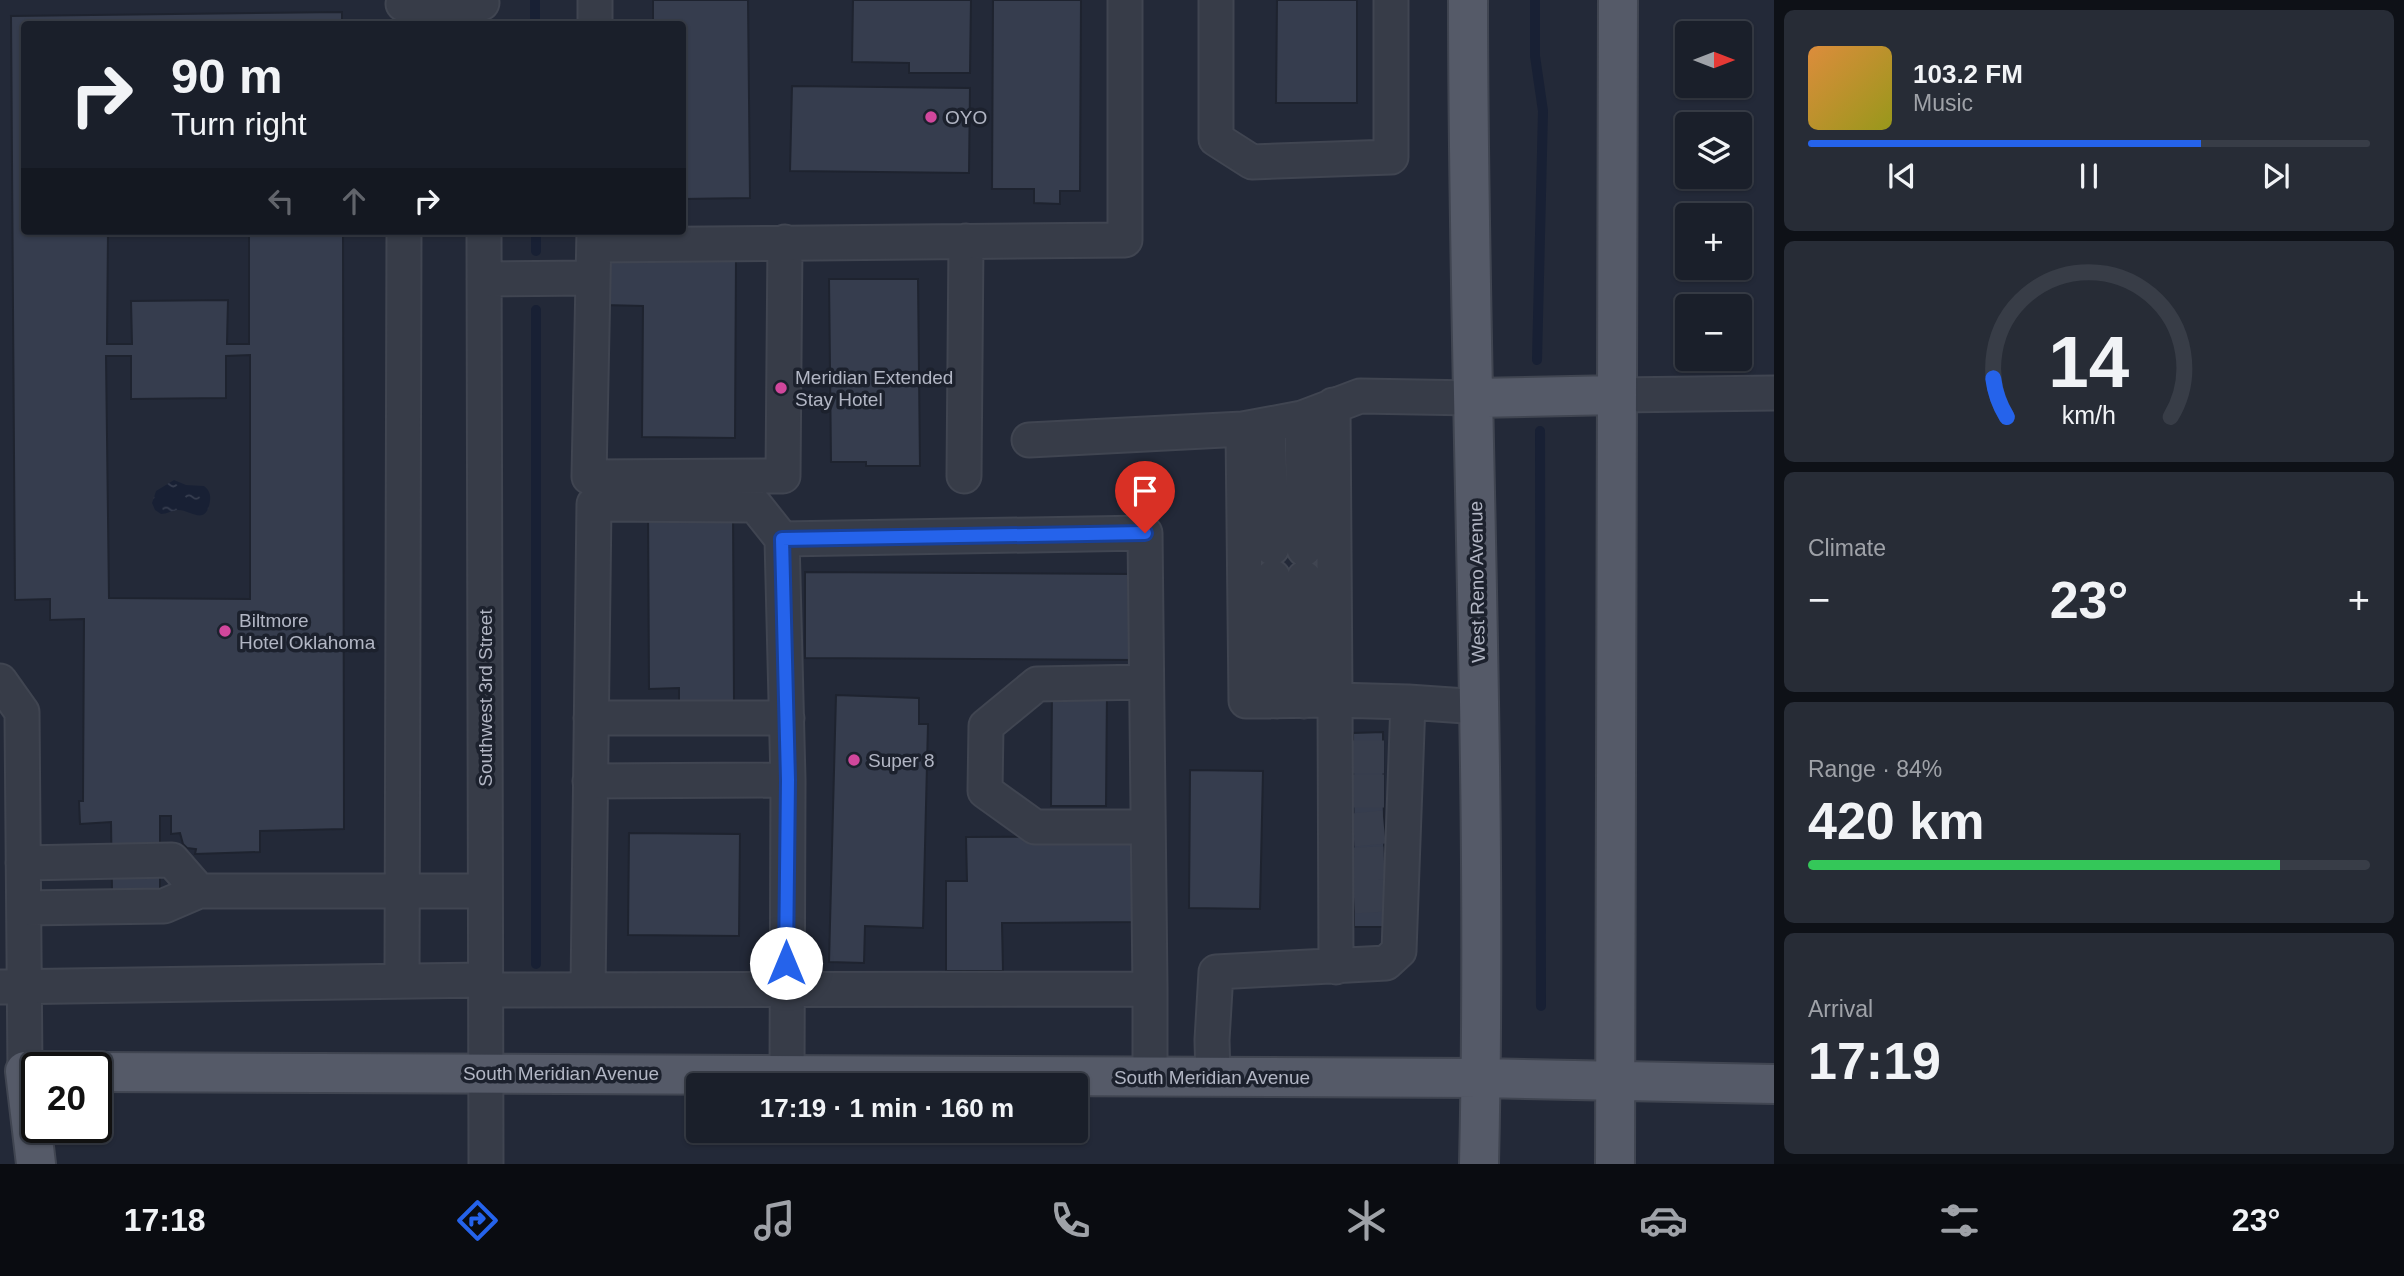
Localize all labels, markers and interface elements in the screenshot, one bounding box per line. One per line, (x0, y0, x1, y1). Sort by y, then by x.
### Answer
north arrow (1675, 21, 1752, 98)
map controls (1675, 21, 1752, 371)
icon: right (56, 49, 147, 140)
text: 90 m (171, 49, 283, 103)
text: 103.2 FM (1913, 59, 2023, 89)
text: Music (1913, 90, 1973, 116)
text: Turn right (171, 106, 307, 142)
place label: OYO (945, 107, 987, 128)
marker: OYO (923, 109, 939, 125)
button: layers (1675, 112, 1752, 189)
icon: previous (1883, 157, 1921, 195)
icon: pause (2070, 157, 2108, 195)
icon: next (2257, 157, 2295, 195)
icon: left (262, 182, 300, 220)
icon: ahead (335, 182, 373, 220)
icon: right (408, 182, 446, 220)
button: + (1675, 203, 1752, 280)
button: − (1675, 294, 1752, 371)
text: 14 (2049, 322, 2130, 403)
place label: Meridian Extended Stay Hotel (795, 367, 953, 410)
marker: Meridian Extended Stay Hotel (773, 380, 789, 396)
text: km/h (2062, 401, 2116, 429)
pin (1115, 461, 1175, 533)
icon: arrive (1126, 472, 1164, 510)
street label: West Reno Avenue (1465, 501, 1489, 663)
text: Climate (1808, 535, 1886, 561)
text: 23° (2050, 571, 2128, 629)
text: − (1808, 579, 1830, 621)
text: + (2348, 579, 2370, 621)
street label: Southwest 3rd Street (475, 609, 496, 787)
place label: Biltmore Hotel Oklahoma (239, 610, 376, 653)
marker: Biltmore Hotel Oklahoma (217, 623, 233, 639)
place label: Super 8 (868, 750, 935, 771)
marker: Super 8 (846, 752, 862, 768)
text: Range · 84% (1808, 756, 1942, 782)
text: 420 km (1808, 792, 1984, 850)
position arrow (749, 926, 823, 1000)
text: Arrival (1808, 996, 1873, 1022)
text: 17:19 (1808, 1032, 1941, 1090)
speed limit sign: 20 (21, 1052, 112, 1143)
street label: South Meridian Avenue (463, 1063, 659, 1084)
street label: South Meridian Avenue (1114, 1067, 1310, 1088)
text: 17:19 · 1 min · 160 m (760, 1093, 1014, 1123)
icon: directions (453, 1196, 502, 1245)
icon: music (750, 1196, 799, 1245)
icon: phone (1046, 1196, 1095, 1245)
icon: climate (1342, 1196, 1391, 1245)
icon: car (1639, 1196, 1688, 1245)
icon: filters (1935, 1196, 1984, 1245)
text: 17:18 (124, 1202, 206, 1238)
text: 23° (2232, 1202, 2280, 1238)

